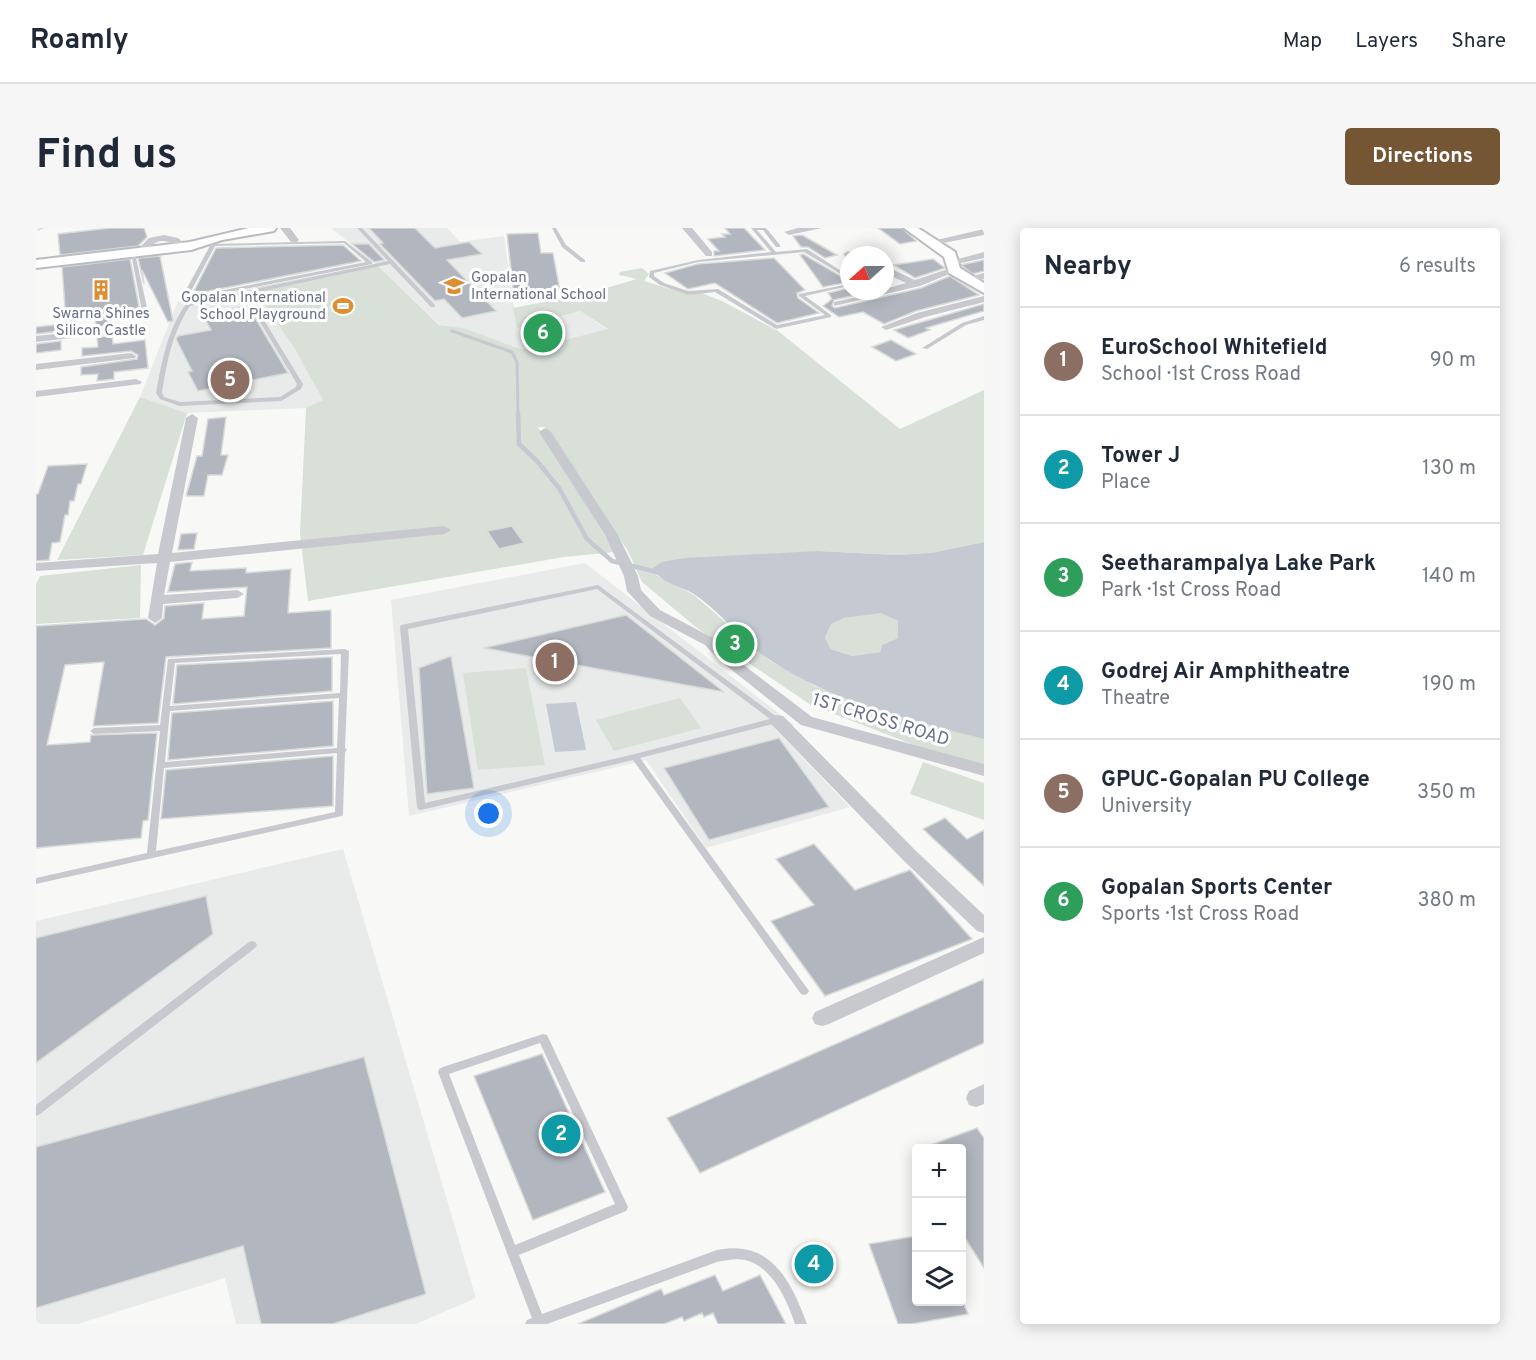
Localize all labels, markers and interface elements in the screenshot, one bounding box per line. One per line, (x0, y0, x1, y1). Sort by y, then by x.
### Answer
text: Roamly (30, 23, 129, 59)
text: Map (1283, 28, 1322, 55)
text: Layers (1355, 28, 1418, 55)
text: Share (1451, 28, 1506, 55)
button: Directions (1345, 128, 1500, 185)
text: Find us (36, 130, 177, 183)
north arrow (840, 246, 894, 300)
text: Nearby (1044, 251, 1132, 284)
text: 6 results (1399, 254, 1476, 280)
place label: Gopalan International School (471, 269, 606, 305)
school or university icon: Gopalan International School (442, 274, 466, 298)
building icon: Swarna Shines Silicon Castle (89, 278, 113, 302)
place label: Gopalan International School Playground (181, 289, 326, 325)
sports icon: Gopalan International School Playground (331, 294, 355, 318)
place label: Swarna Shines Silicon Castle (52, 305, 150, 341)
pin: 6 (524, 310, 562, 356)
text: EuroSchool Whitefield (1101, 335, 1327, 362)
text: 1 (1060, 348, 1068, 374)
text: 90 m (1430, 348, 1476, 374)
pin: 5 (210, 358, 250, 402)
text: School · 1st Cross Road (1101, 362, 1301, 388)
text: Tower J (1101, 443, 1180, 470)
text: 2 (1057, 456, 1070, 482)
text: 130 m (1422, 456, 1476, 482)
text: Place (1101, 470, 1151, 496)
text: Seetharampalya Lake Park (1101, 551, 1376, 578)
text: 3 (1058, 564, 1070, 590)
text: 140 m (1422, 564, 1476, 590)
text: Park · 1st Cross Road (1101, 578, 1281, 604)
pin: 3 (716, 622, 754, 666)
pin: 1 (536, 640, 574, 684)
text: Godrej Air Amphitheatre (1101, 659, 1350, 686)
text: 4 (1057, 672, 1070, 698)
text: 190 m (1422, 672, 1476, 698)
text: Theatre (1101, 686, 1170, 712)
street label: 1ST CROSS ROAD (809, 689, 952, 752)
text: GPUC-Gopalan PU College (1101, 767, 1370, 794)
text: 5 (1057, 780, 1070, 806)
text: 350 m (1417, 780, 1476, 806)
text: University (1101, 794, 1192, 820)
your location (474, 799, 503, 828)
text: Gopalan Sports Center (1101, 875, 1332, 902)
text: 6 (1057, 888, 1070, 914)
text: 380 m (1417, 888, 1476, 914)
text: Sports · 1st Cross Road (1101, 902, 1299, 928)
pin: 2 (542, 1112, 580, 1156)
map controls (912, 1144, 966, 1306)
button: + (912, 1144, 966, 1198)
button: − (912, 1198, 966, 1252)
pin: 4 (794, 1242, 834, 1286)
button: layers (912, 1252, 966, 1306)

